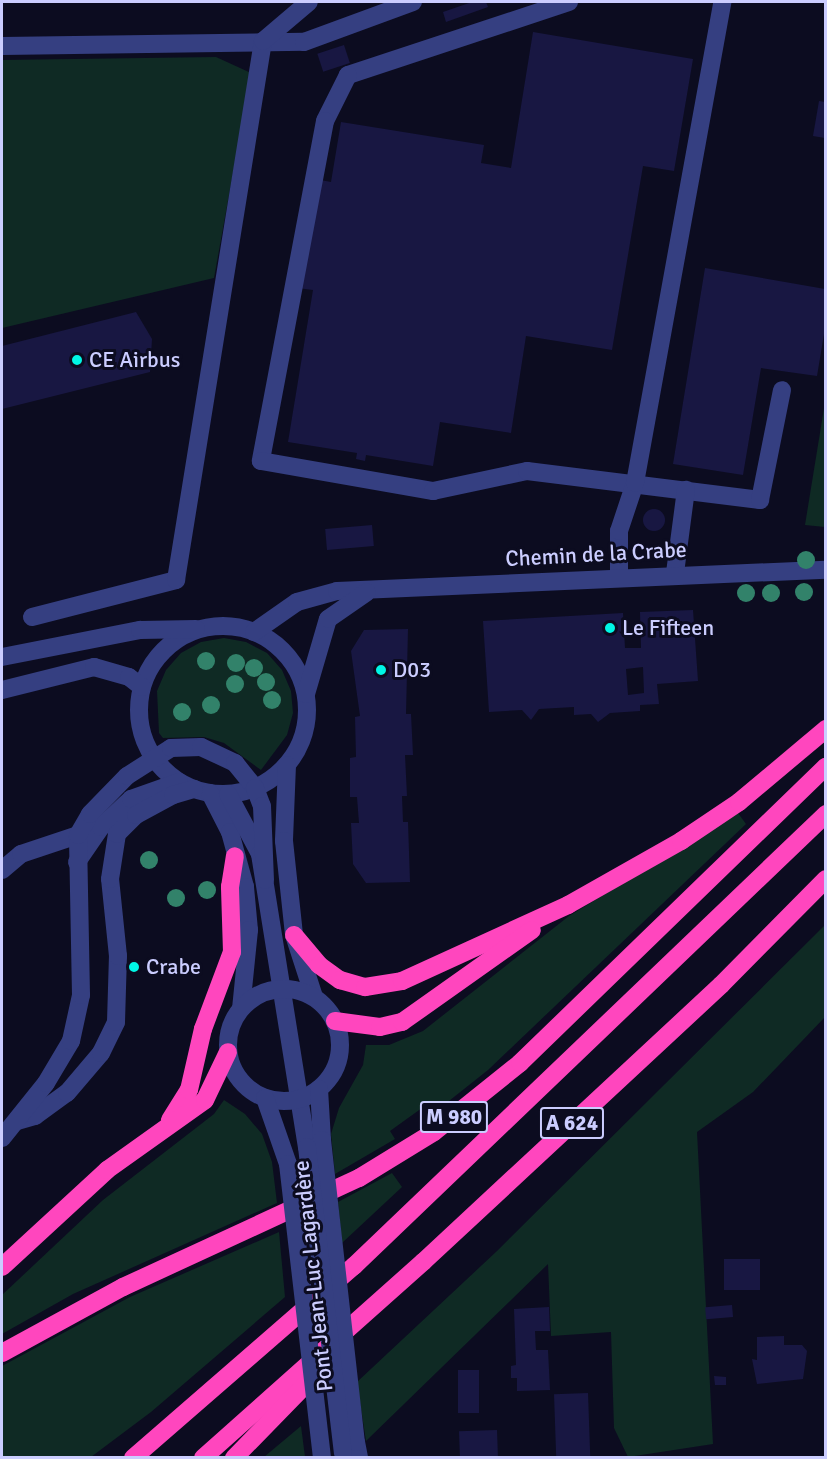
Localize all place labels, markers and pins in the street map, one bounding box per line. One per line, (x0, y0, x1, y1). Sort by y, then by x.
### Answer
place label: CE Airbus (89, 347, 180, 373)
marker: CE Airbus (70, 353, 84, 367)
place label: Le Fifteen (622, 615, 714, 641)
marker: Le Fifteen (603, 621, 617, 635)
place label: D03 (393, 657, 431, 683)
marker: D03 (374, 663, 388, 677)
place label: Crabe (146, 954, 201, 980)
marker: Crabe (127, 960, 141, 974)

